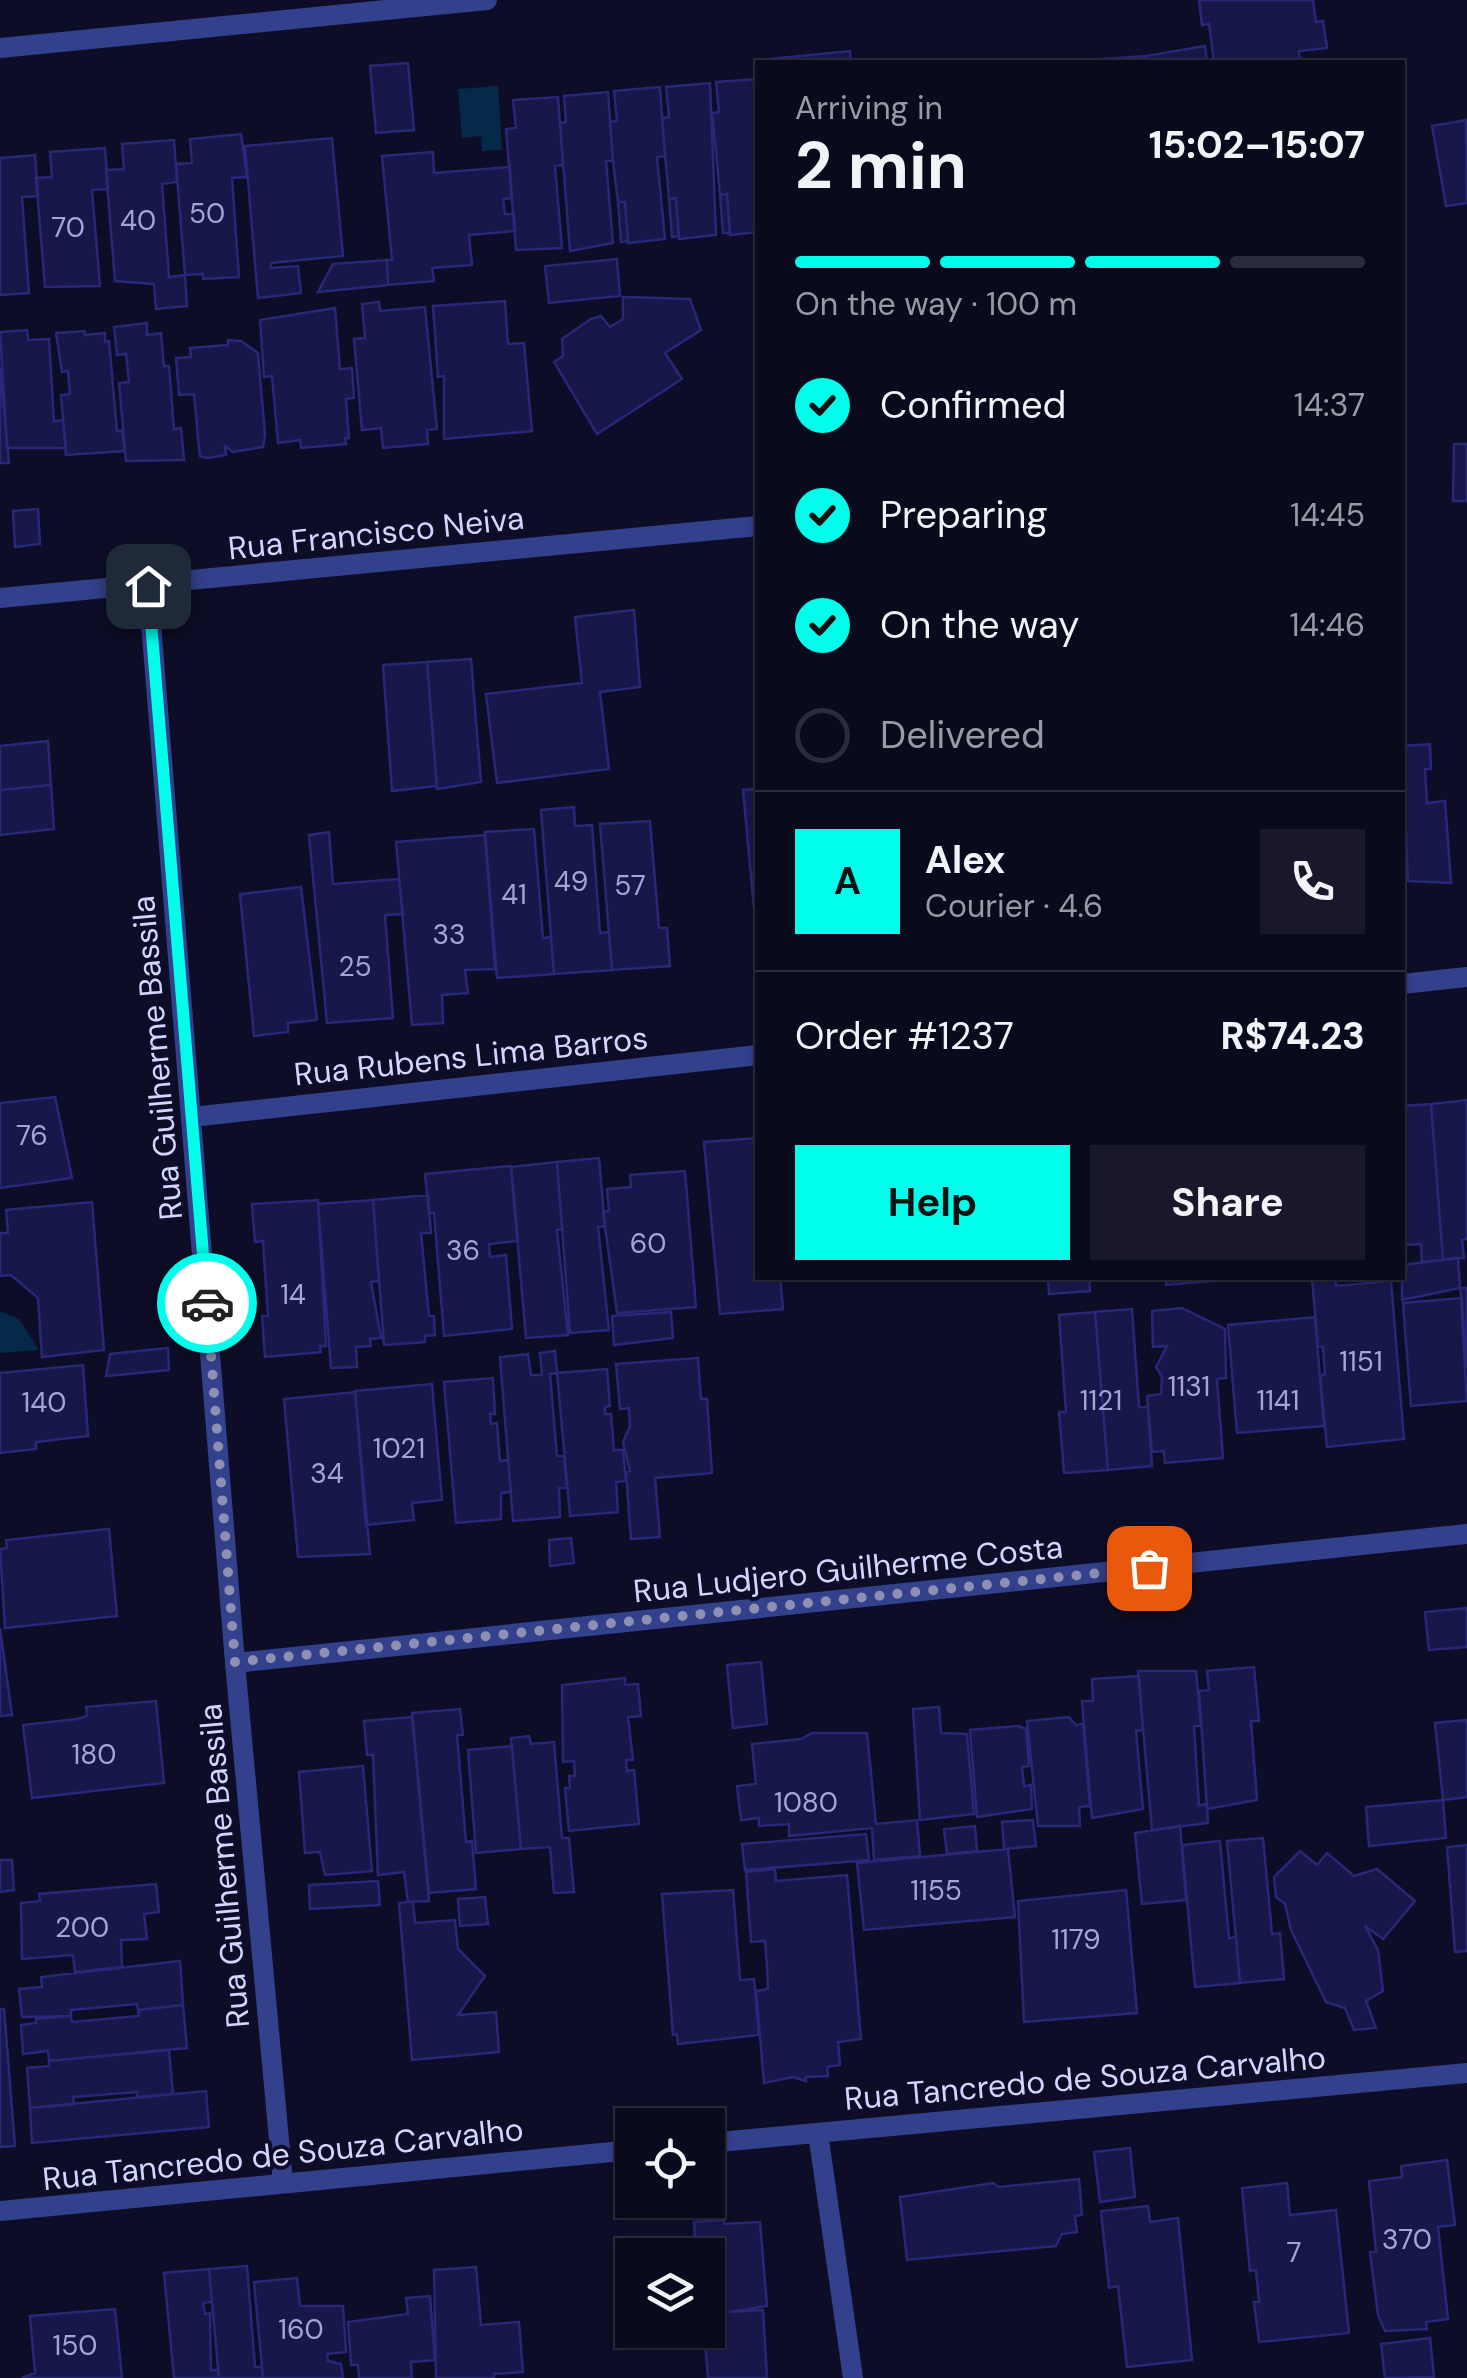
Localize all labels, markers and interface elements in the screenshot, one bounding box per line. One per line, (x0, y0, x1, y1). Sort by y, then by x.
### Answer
text: Arriving in (795, 87, 943, 129)
text: 15:02–15:07 (1149, 120, 1365, 170)
text: 2 min (795, 124, 967, 208)
house number: 50 (189, 195, 225, 232)
house number: 40 (120, 202, 156, 239)
house number: 70 (51, 209, 85, 246)
text: On the way · 100 m (795, 283, 1077, 325)
icon: check (795, 378, 850, 433)
text: Confirmed (880, 380, 1066, 430)
text: 14:37 (1294, 384, 1365, 426)
icon: check (795, 488, 850, 543)
text: Preparing (880, 490, 1048, 540)
text: 14:45 (1290, 494, 1365, 536)
street label: Rua Francisco Neiva (226, 497, 526, 569)
pin (106, 544, 191, 629)
icon: home (121, 559, 176, 614)
icon: check (795, 598, 850, 653)
text: On the way (880, 600, 1079, 650)
text: 14:46 (1290, 604, 1365, 646)
text: Delivered (880, 710, 1045, 760)
button: phone (1260, 829, 1365, 934)
text: Alex (925, 835, 1005, 885)
text: A (834, 856, 861, 906)
house number: 49 (554, 863, 588, 900)
house number: 57 (614, 867, 646, 904)
house number: 41 (501, 876, 527, 913)
text: Courier · 4.6 (925, 885, 1103, 927)
street label: Rua Guilherme Bassila (122, 894, 192, 1222)
house number: 33 (432, 916, 466, 953)
house number: 25 (338, 948, 372, 985)
text: Order #1237 (795, 1011, 1014, 1061)
text: R$74.23 (1221, 1011, 1365, 1061)
street label: Rua Rubens Lima Barros (292, 1017, 650, 1095)
house number: 76 (16, 1117, 48, 1154)
button: Help (795, 1145, 1070, 1260)
button: Share (1090, 1145, 1365, 1260)
house number: 60 (630, 1225, 666, 1262)
house number: 36 (446, 1232, 480, 1269)
courier (157, 1253, 257, 1353)
icon: car (180, 1276, 235, 1331)
house number: 14 (280, 1276, 306, 1313)
house number: 1151 (1339, 1343, 1383, 1380)
house number: 1131 (1168, 1368, 1210, 1405)
house number: 1121 (1080, 1382, 1122, 1419)
house number: 1141 (1256, 1382, 1300, 1419)
house number: 140 (22, 1384, 66, 1421)
house number: 1021 (373, 1430, 425, 1467)
house number: 34 (310, 1455, 344, 1492)
street label: Rua Ludjero Guilherme Costa (631, 1526, 1065, 1612)
pin (1107, 1526, 1192, 1611)
icon: bag (1122, 1541, 1177, 1596)
street label: Rua Guilherme Bassila (189, 1702, 259, 2030)
house number: 180 (72, 1736, 116, 1773)
house number: 1080 (774, 1784, 838, 1821)
house number: 1155 (910, 1872, 962, 1909)
house number: 200 (55, 1909, 109, 1946)
house number: 1179 (1051, 1921, 1101, 1958)
street label: Rua Tancredo de Souza Carvalho (842, 2036, 1328, 2120)
street label: Rua Tancredo de Souza Carvalho (40, 2108, 526, 2200)
map controls (615, 2108, 725, 2348)
button: locate (615, 2108, 725, 2218)
house number: 370 (1382, 2221, 1432, 2258)
house number: 7 (1287, 2234, 1301, 2271)
button: layers (615, 2238, 725, 2348)
house number: 160 (278, 2311, 324, 2348)
house number: 150 (53, 2327, 97, 2364)

